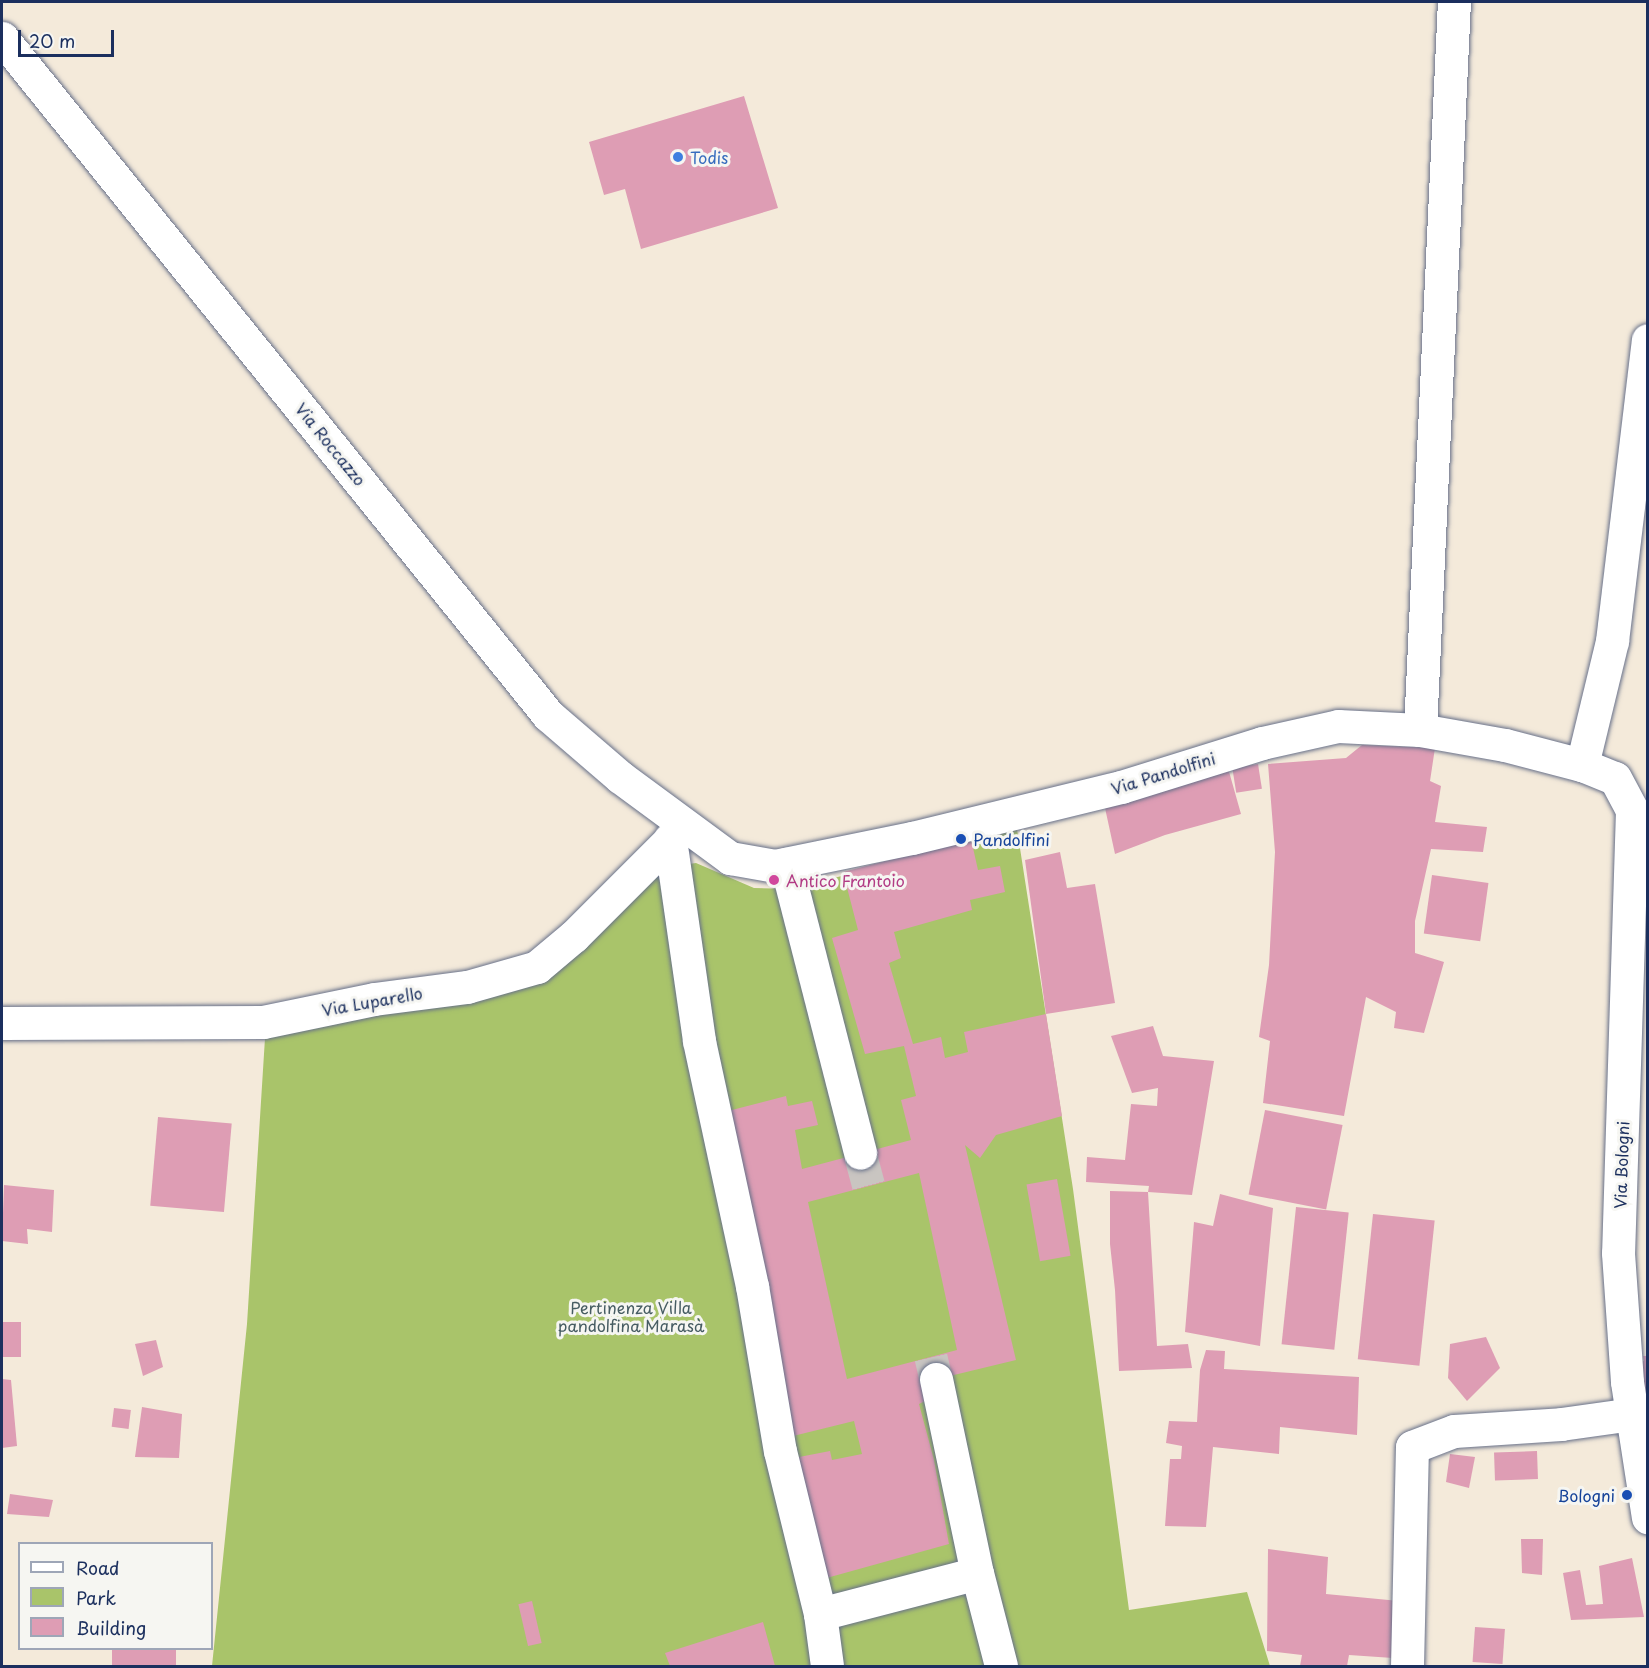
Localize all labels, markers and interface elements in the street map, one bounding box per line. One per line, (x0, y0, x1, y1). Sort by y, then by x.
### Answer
scale bar (21, 18, 117, 56)
text: 20 m (29, 27, 75, 54)
place label: Todis (690, 147, 728, 167)
marker: Todis (671, 150, 685, 164)
street label: Via Roccazzo (292, 399, 370, 489)
street label: Via Pandolfini (1109, 748, 1217, 798)
place label: Pandolfini (973, 829, 1050, 849)
marker: Pandolfini (954, 832, 968, 846)
place label: Antico Frantoio (786, 870, 905, 890)
marker: Antico Frantoio (767, 873, 781, 887)
street label: Via Luparello (321, 983, 423, 1019)
street label: Via Bologni (1610, 1121, 1632, 1209)
park label: Pertinenza Villa pandolfina Marasà (557, 1297, 705, 1335)
place label: Bologni (1558, 1485, 1615, 1505)
marker: Bologni (1620, 1488, 1634, 1502)
legend (18, 1542, 213, 1650)
text: Road (76, 1554, 120, 1581)
text: Park (76, 1584, 116, 1611)
text: Building (76, 1614, 146, 1641)

